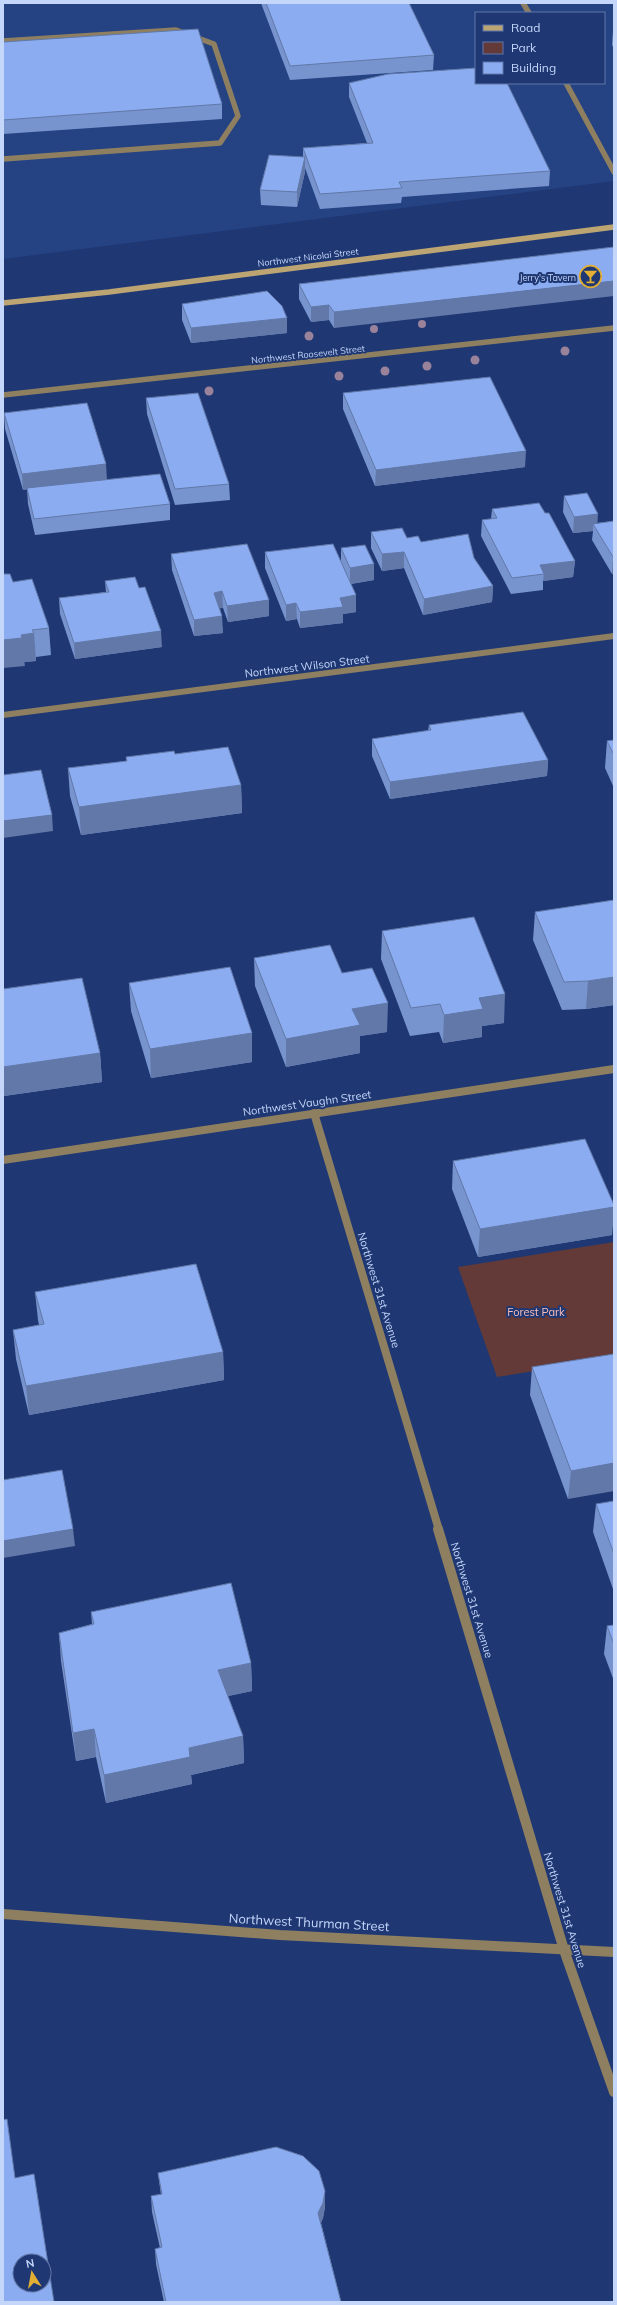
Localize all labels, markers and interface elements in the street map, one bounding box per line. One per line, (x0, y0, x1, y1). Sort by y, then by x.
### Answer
legend (475, 12, 605, 84)
text: Road (511, 20, 540, 35)
text: Park (511, 40, 537, 55)
text: Building (511, 60, 556, 75)
street label: Northwest Nicolai Street (257, 245, 359, 269)
bar icon: Jerry's Tavern (578, 264, 604, 290)
place label: Jerry's Tavern (520, 272, 576, 284)
street label: Northwest Roosevelt Street (251, 343, 365, 365)
street label: Northwest Wilson Street (244, 651, 370, 681)
street label: Northwest Vaughn Street (242, 1087, 372, 1119)
street label: Northwest 31st Avenue (355, 1230, 403, 1350)
park label: Forest Park (507, 1305, 565, 1319)
street label: Northwest 31st Avenue (448, 1540, 496, 1660)
street label: Northwest 31st Avenue (541, 1850, 589, 1970)
street label: Northwest Thurman Street (228, 1910, 390, 1934)
north arrow (12, 2253, 52, 2293)
text: N (25, 2256, 36, 2271)

